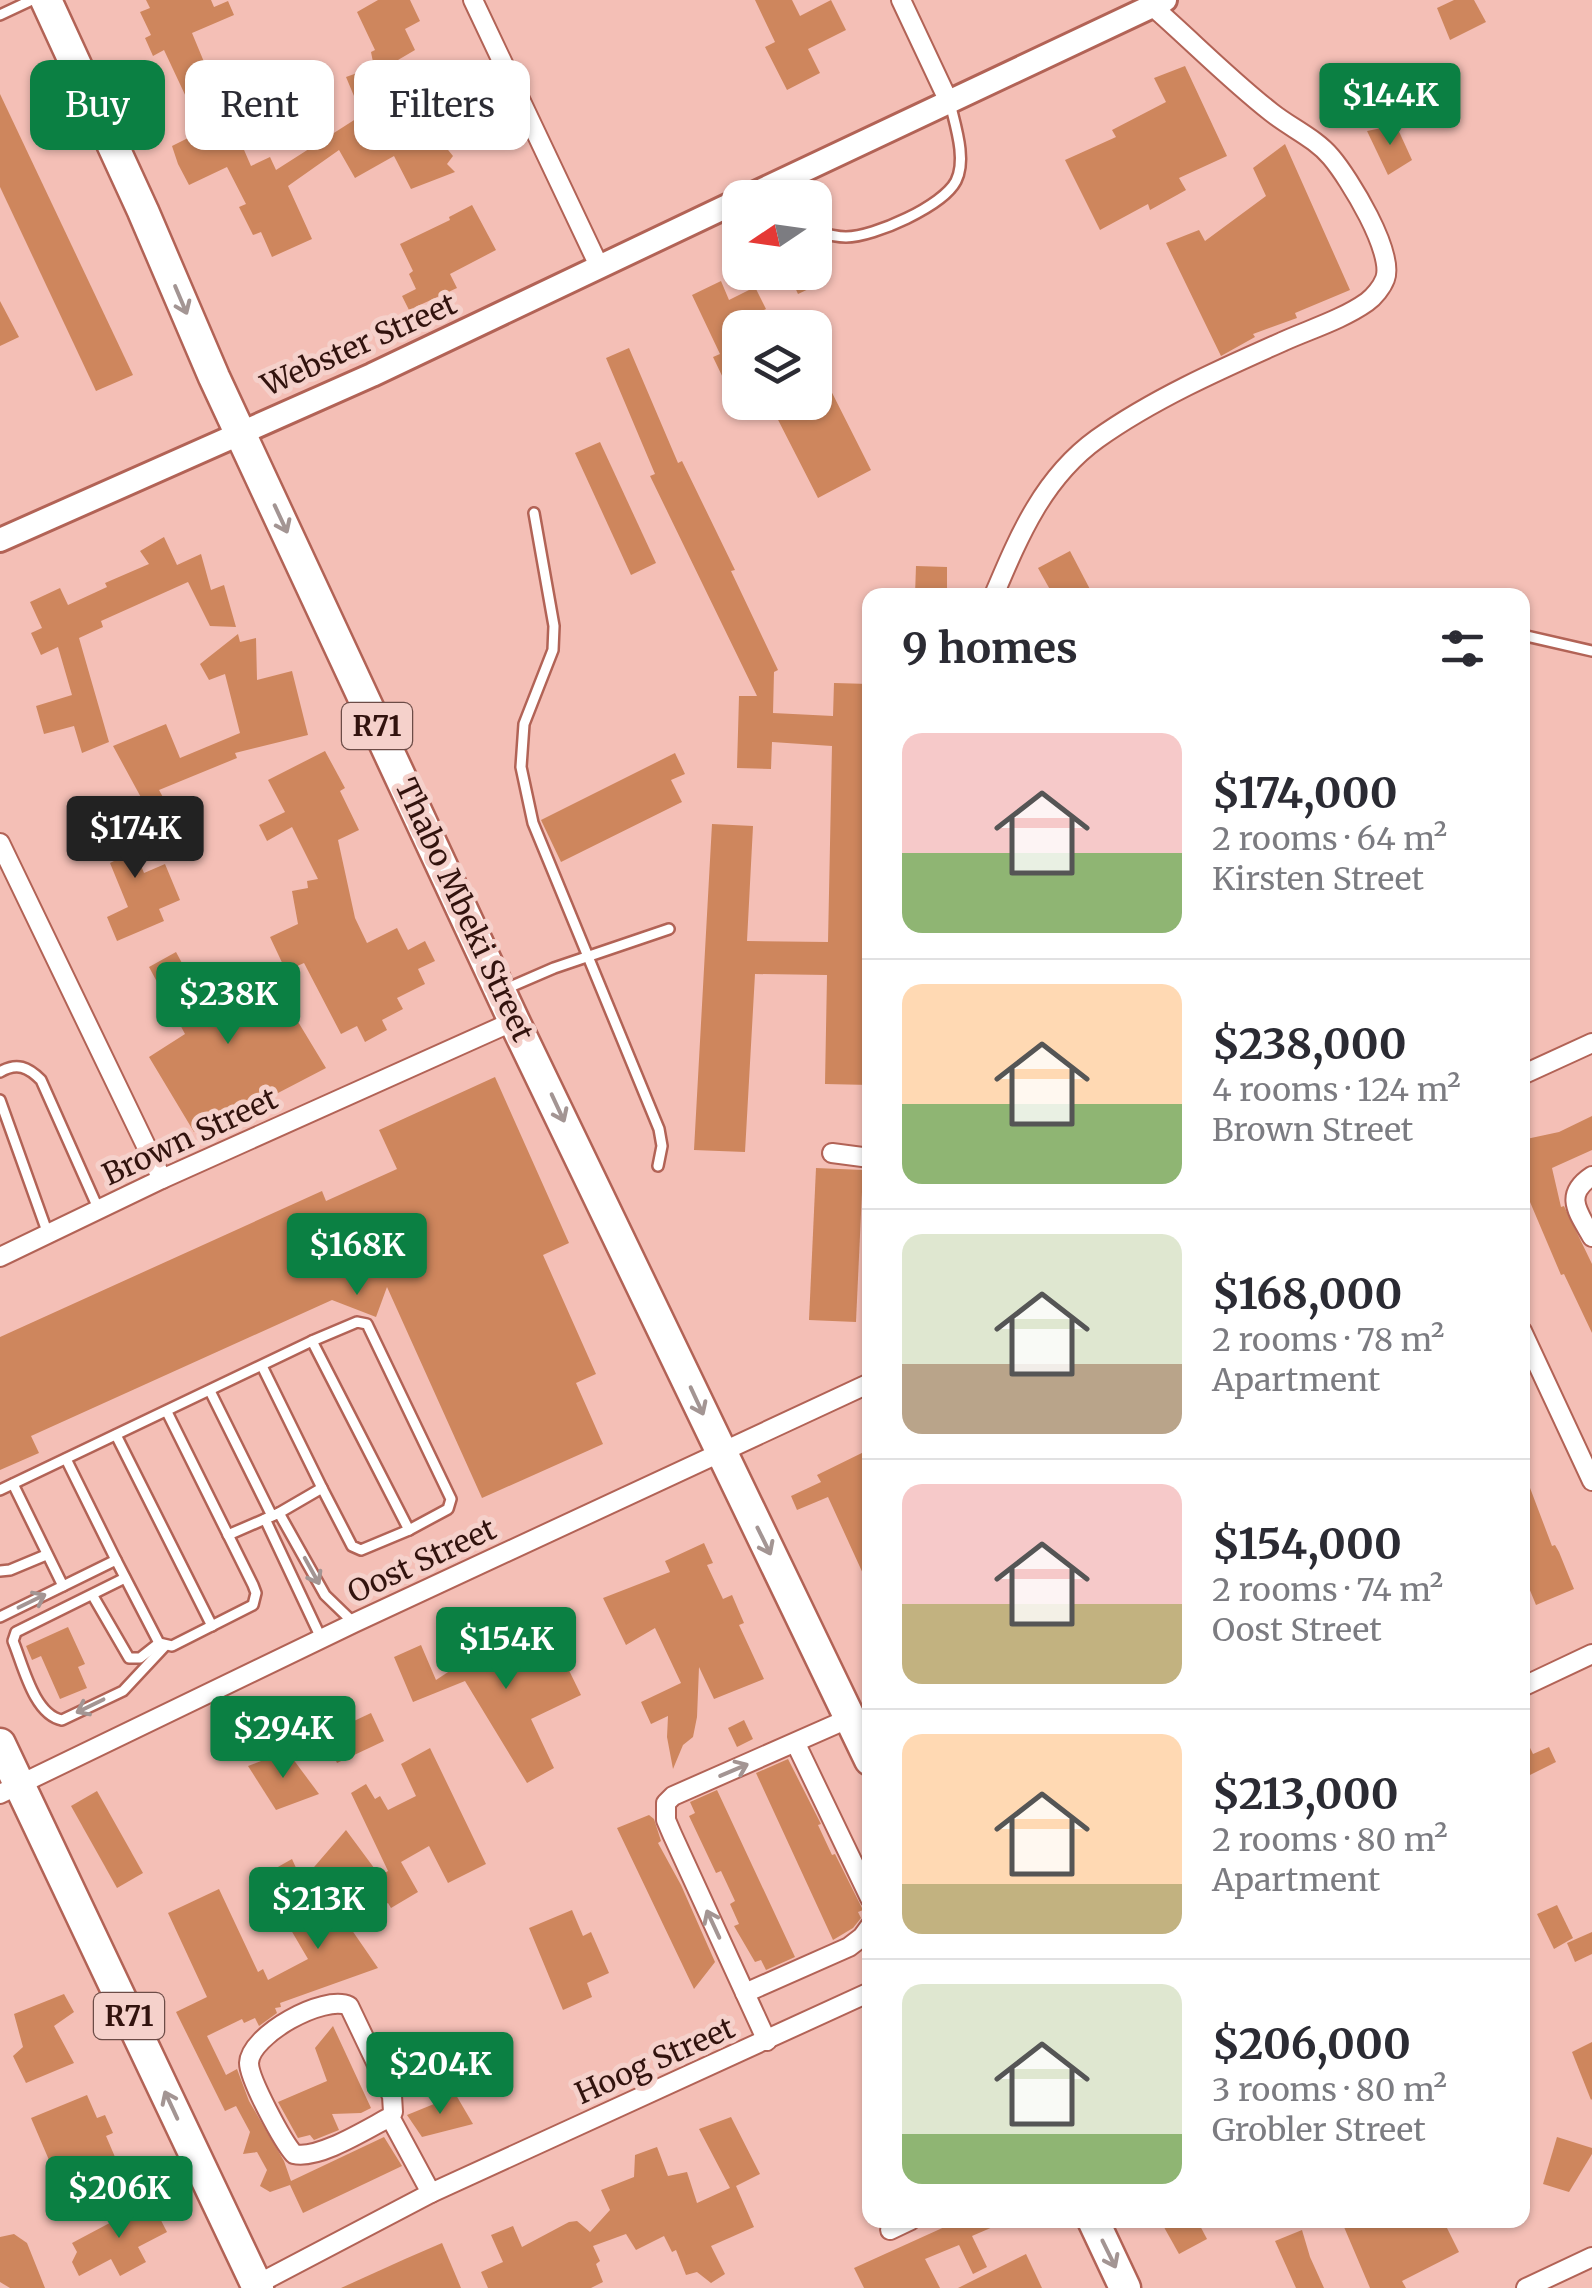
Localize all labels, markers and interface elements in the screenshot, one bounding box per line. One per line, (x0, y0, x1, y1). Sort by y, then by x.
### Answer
chip: Buy (30, 60, 165, 150)
chip: Rent (185, 60, 334, 150)
chip: Filters (354, 60, 530, 150)
pin: $144K (1320, 63, 1460, 148)
text: $144K (1341, 75, 1439, 115)
north arrow (722, 180, 832, 290)
map controls (722, 180, 832, 420)
one-way arrow (173, 284, 191, 315)
street label: Webster Street (254, 284, 463, 405)
button: layers (722, 310, 832, 420)
one-way arrow (272, 503, 291, 533)
icon: filters (1435, 621, 1490, 676)
text: 9 homes (902, 622, 1078, 674)
road number: R71 (342, 703, 412, 749)
text: $174,000 (1212, 767, 1398, 819)
street label: Thabo Mbeki Street (387, 772, 543, 1047)
icon: home (982, 773, 1102, 893)
pin: $174K (65, 796, 205, 881)
text: $174K (89, 808, 181, 848)
text: 2 rooms · 64 m² (1212, 819, 1447, 859)
text: Kirsten Street (1212, 859, 1424, 899)
pin: $238K (158, 962, 298, 1047)
text: $238K (178, 974, 278, 1014)
text: $238,000 (1212, 1018, 1407, 1070)
icon: home (982, 1024, 1102, 1144)
text: 4 rooms · 124 m² (1212, 1070, 1461, 1110)
street label: Brown Street (96, 1079, 283, 1193)
one-way arrow (549, 1092, 568, 1122)
text: Brown Street (1212, 1110, 1413, 1150)
pin: $168K (287, 1213, 427, 1298)
text: $168K (309, 1225, 405, 1265)
text: $168,000 (1212, 1268, 1402, 1320)
icon: home (982, 1274, 1102, 1394)
text: 2 rooms · 78 m² (1212, 1320, 1444, 1360)
text: Apartment (1212, 1360, 1380, 1400)
one-way arrow (689, 1386, 708, 1416)
street label: Oost Street (341, 1509, 502, 1611)
text: $154,000 (1212, 1518, 1402, 1570)
icon: home (982, 1524, 1102, 1644)
one-way arrow (755, 1525, 774, 1555)
one-way arrow (302, 1557, 322, 1585)
text: 2 rooms · 74 m² (1212, 1570, 1443, 1610)
one-way arrow (16, 1591, 46, 1610)
pin: $154K (436, 1607, 576, 1692)
text: Oost Street (1212, 1610, 1382, 1650)
text: $154K (458, 1619, 554, 1659)
pin: $294K (213, 1696, 353, 1781)
one-way arrow (76, 1698, 106, 1717)
text: $294K (232, 1708, 334, 1748)
one-way arrow (718, 1760, 749, 1778)
text: $213,000 (1212, 1768, 1399, 1820)
icon: home (982, 1774, 1102, 1894)
text: 2 rooms · 80 m² (1212, 1820, 1448, 1860)
text: Apartment (1212, 1860, 1380, 1900)
pin: $213K (248, 1867, 388, 1952)
text: $213K (271, 1879, 365, 1919)
one-way arrow (703, 1910, 722, 1940)
road number: R71 (94, 1993, 164, 2039)
street label: Hoog Street (569, 2008, 741, 2112)
text: $206,000 (1212, 2018, 1411, 2070)
icon: home (982, 2024, 1102, 2144)
pin: $204K (370, 2032, 510, 2117)
text: $204K (388, 2044, 492, 2084)
text: 3 rooms · 80 m² (1212, 2070, 1447, 2110)
one-way arrow (161, 2090, 179, 2121)
text: Grobler Street (1212, 2110, 1426, 2150)
pin: $206K (49, 2156, 189, 2241)
text: $206K (68, 2168, 170, 2208)
one-way arrow (1100, 2238, 1119, 2268)

